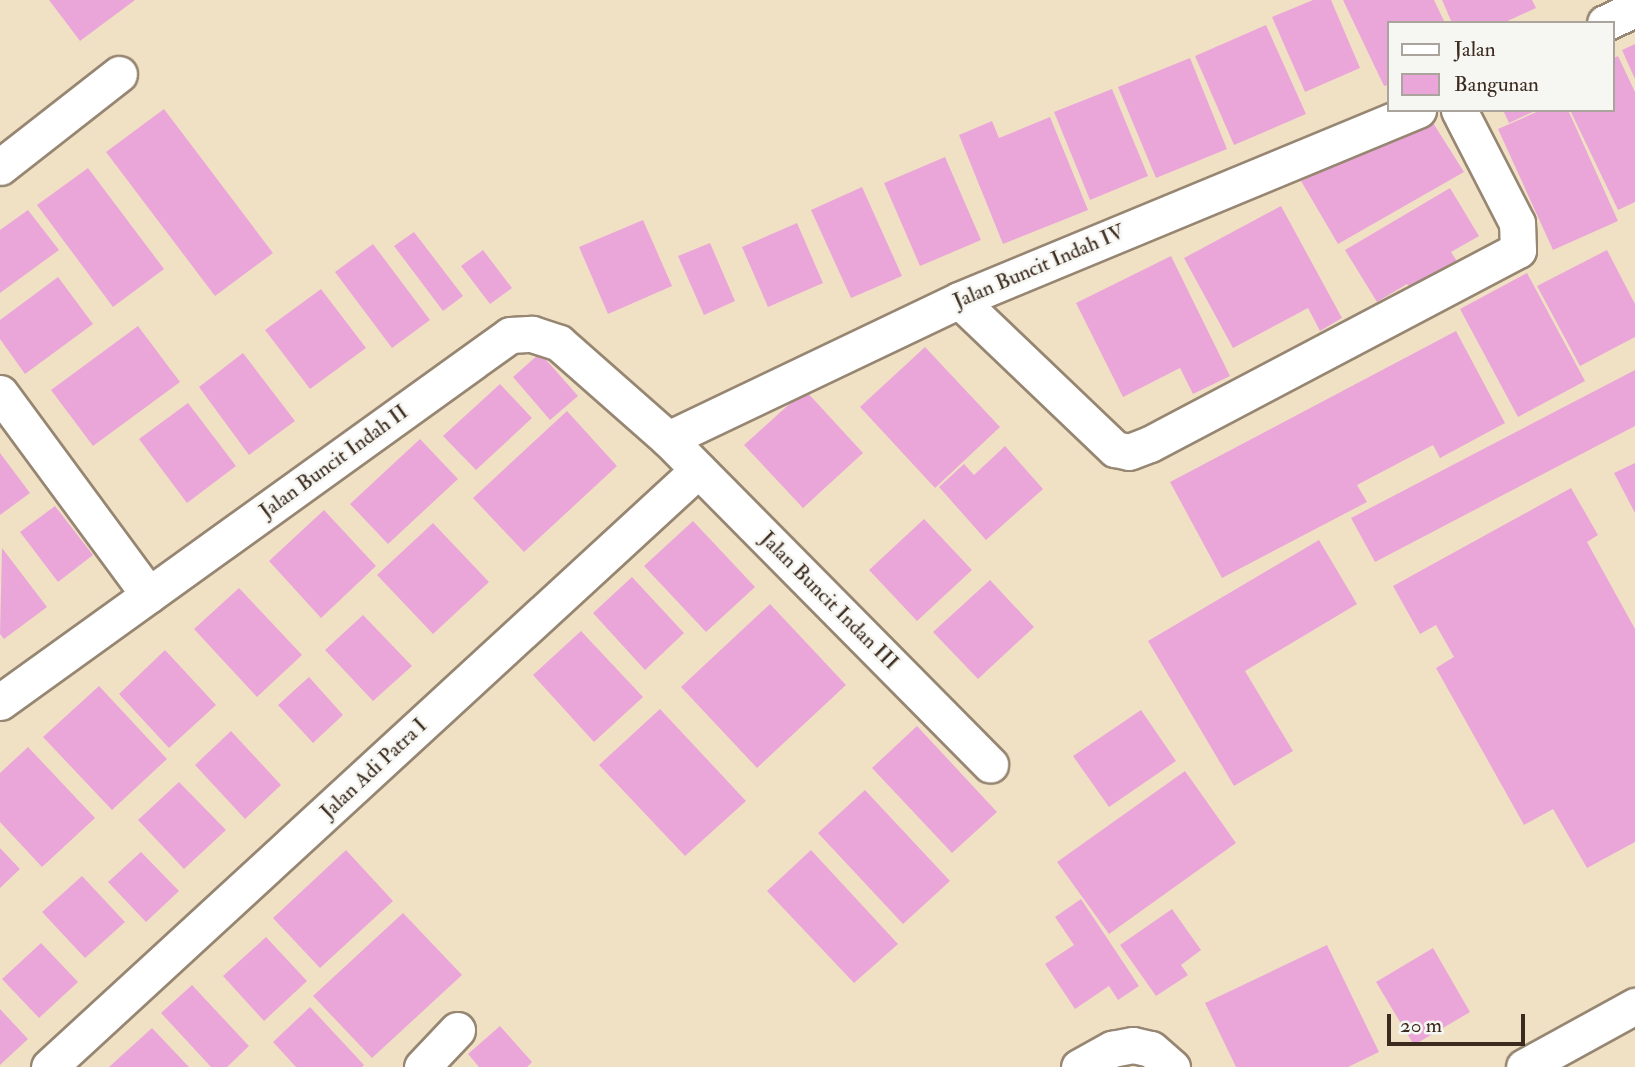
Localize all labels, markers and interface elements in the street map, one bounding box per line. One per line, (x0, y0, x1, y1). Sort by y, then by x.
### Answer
legend (1386, 21, 1614, 112)
text: Jalan (1454, 36, 1496, 63)
text: Bangunan (1454, 71, 1539, 98)
street label: Jalan Buncit Indah IV (950, 220, 1128, 314)
street label: Jalan Buncit Indah II (255, 400, 413, 524)
street label: Jalan Buncit Indan III (755, 527, 903, 675)
street label: Jalan Adi Patra I (316, 713, 432, 825)
scale bar (1390, 1000, 1528, 1044)
text: 20 m (1400, 1012, 1442, 1039)

